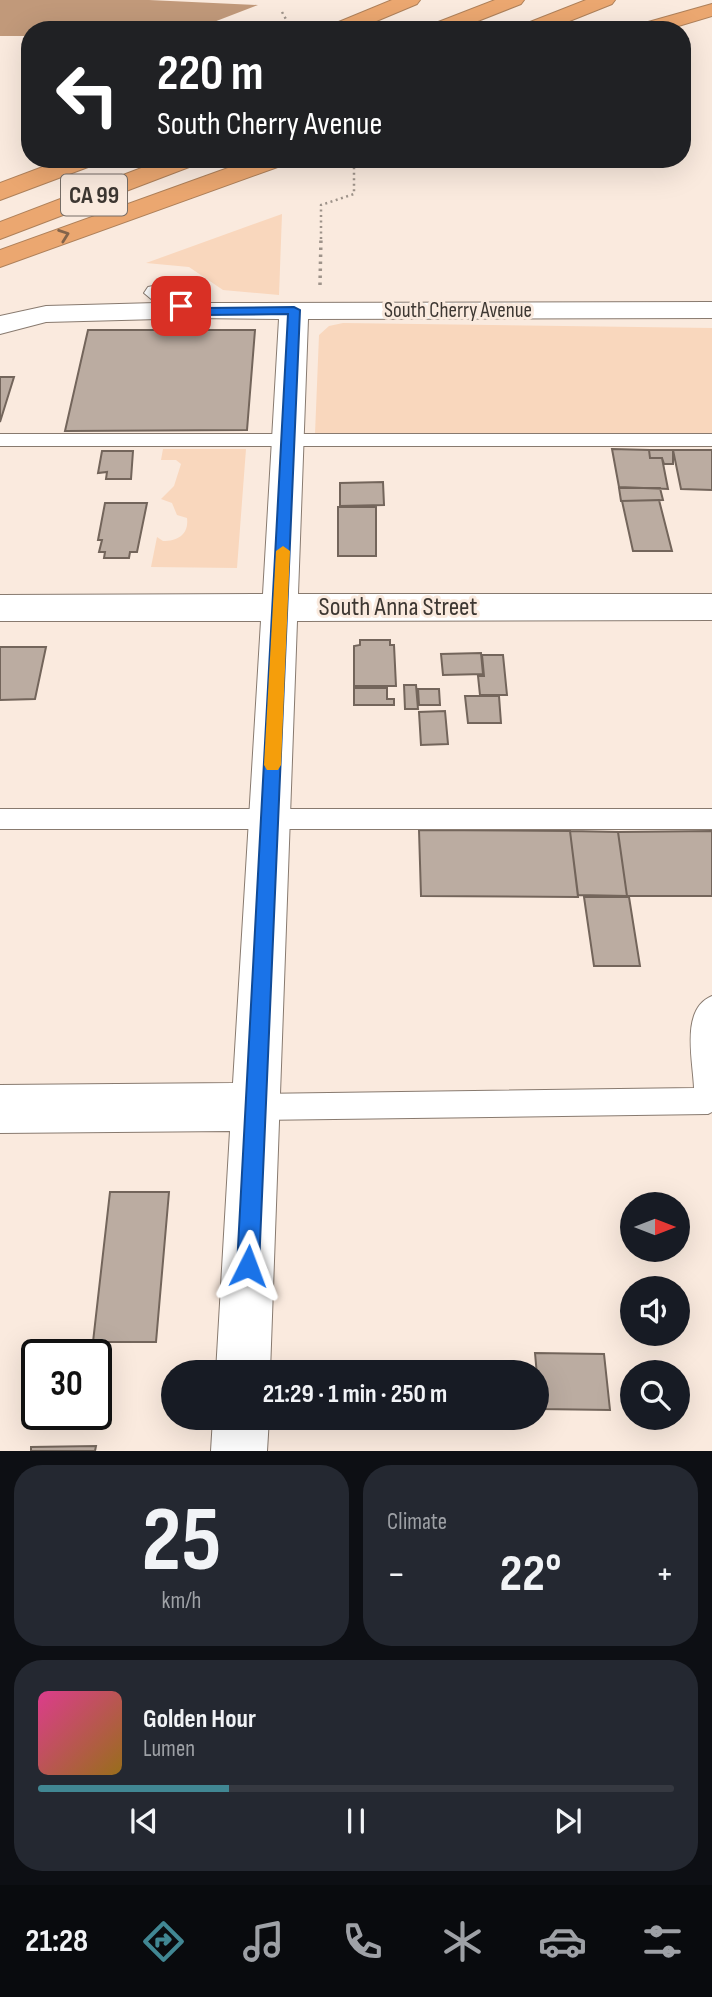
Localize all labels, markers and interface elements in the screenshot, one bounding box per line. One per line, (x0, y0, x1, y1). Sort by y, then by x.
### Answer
text: 220 m (157, 45, 263, 104)
icon: left (42, 49, 133, 140)
text: South Cherry Avenue (157, 105, 382, 144)
road number: CA 99 (61, 174, 127, 216)
one-way arrow (58, 230, 70, 244)
pin (151, 276, 211, 336)
icon: arrive (162, 287, 200, 325)
street label: South Cherry Avenue (384, 298, 532, 323)
street label: South Anna Street (319, 592, 477, 623)
north arrow (620, 1192, 690, 1262)
map controls (620, 1192, 690, 1430)
position arrow (211, 1229, 285, 1303)
button: sound (620, 1276, 690, 1346)
speed limit sign: 30 (21, 1339, 112, 1430)
button: search (620, 1360, 690, 1430)
text: 21:29 · 1 min · 250 m (263, 1379, 447, 1410)
text: 25 (142, 1487, 221, 1596)
text: Climate (387, 1508, 447, 1536)
text: 22° (499, 1543, 562, 1606)
text: − (387, 1552, 406, 1597)
text: + (655, 1552, 674, 1597)
text: km/h (162, 1587, 201, 1615)
text: Golden Hour (143, 1704, 256, 1735)
text: Lumen (143, 1735, 195, 1763)
icon: previous (125, 1802, 163, 1840)
icon: pause (337, 1802, 375, 1840)
icon: next (549, 1802, 587, 1840)
icon: directions (139, 1917, 188, 1966)
icon: music (239, 1917, 288, 1966)
icon: phone (338, 1917, 387, 1966)
icon: climate (438, 1917, 487, 1966)
icon: car (538, 1917, 587, 1966)
icon: filters (638, 1917, 687, 1966)
text: 21:28 (25, 1922, 88, 1961)

